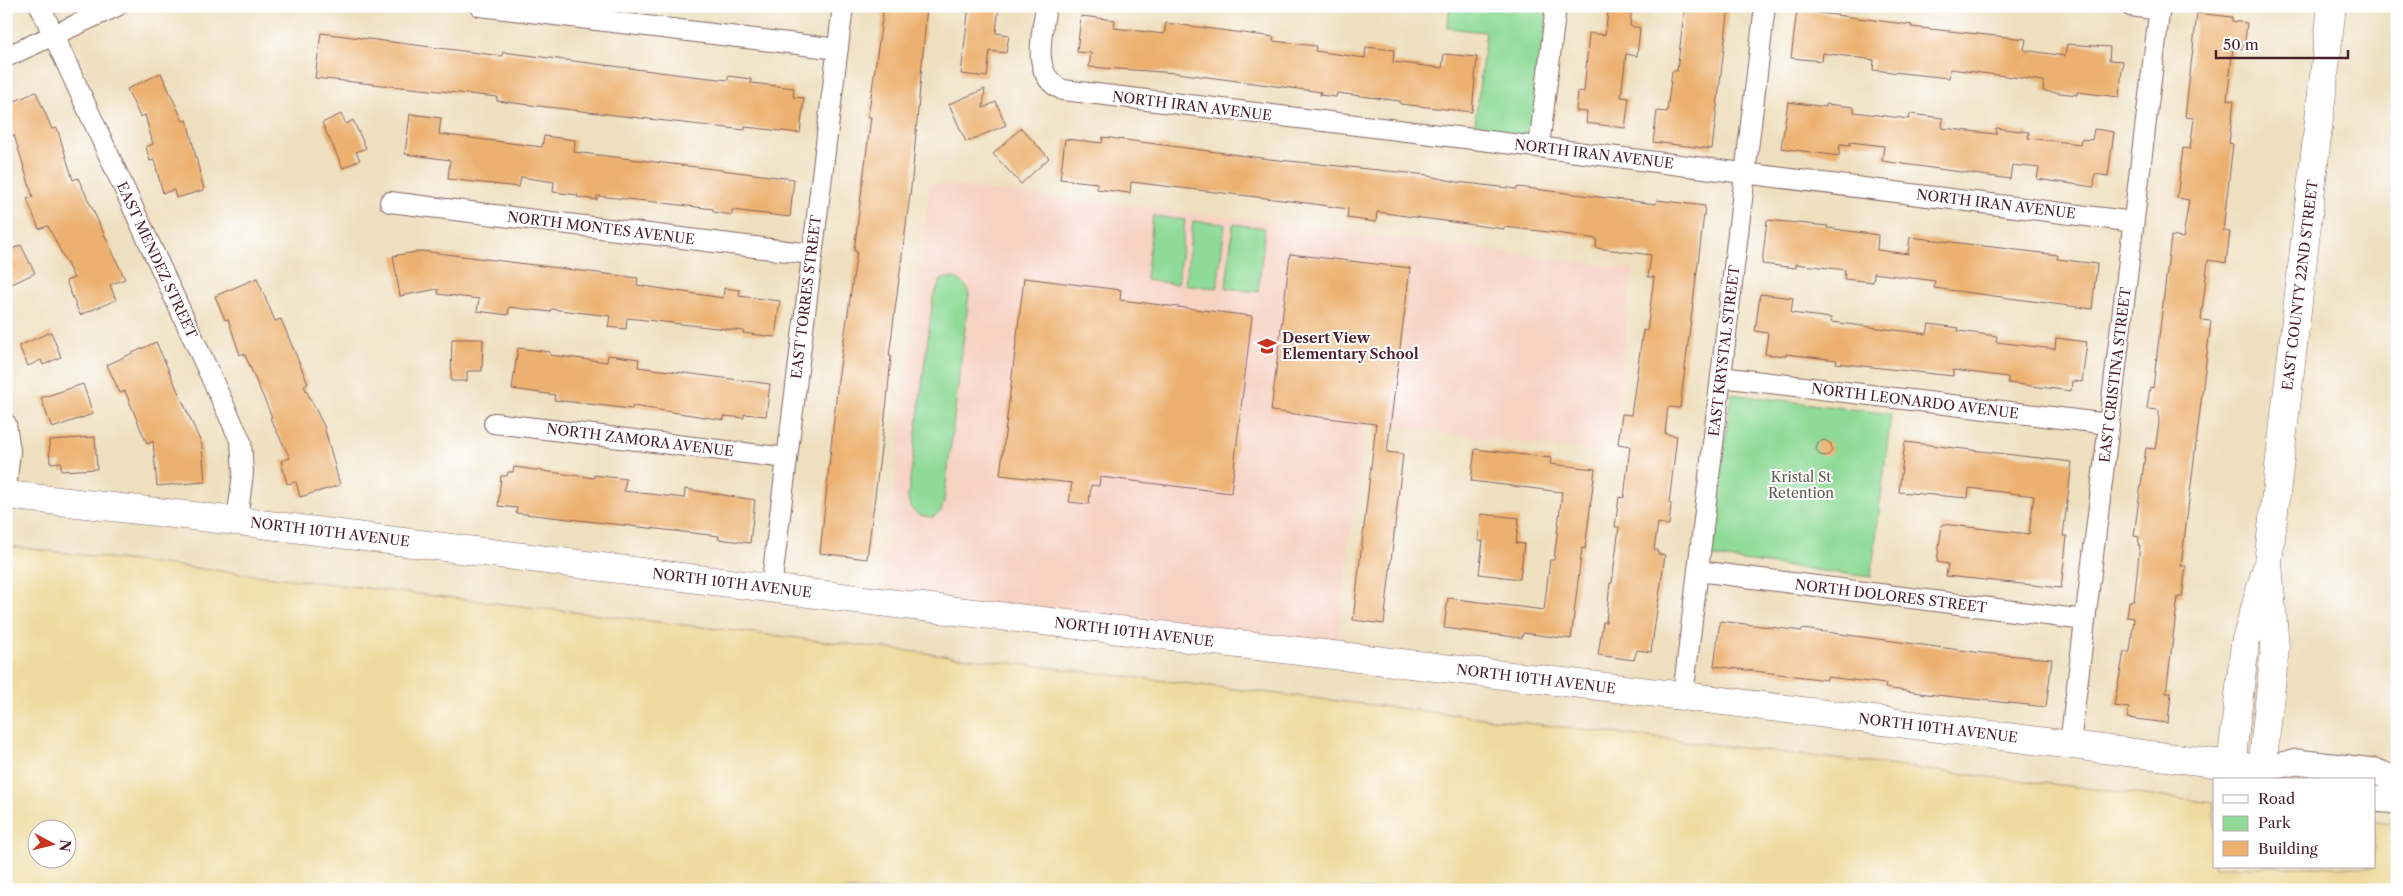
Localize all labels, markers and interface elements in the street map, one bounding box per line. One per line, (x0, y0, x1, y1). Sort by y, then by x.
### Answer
scale bar (2216, 28, 2348, 60)
text: 50 m (2223, 35, 2259, 54)
street label: NORTH IRAN AVENUE (1111, 87, 1273, 125)
street label: NORTH IRAN AVENUE (1513, 135, 1675, 173)
street label: EAST COUNTY 22ND STREET (2278, 178, 2322, 391)
street label: EAST MENDEZ STREET (113, 179, 201, 342)
street label: NORTH IRAN AVENUE (1915, 185, 2077, 223)
street label: NORTH MONTES AVENUE (506, 208, 696, 248)
street label: EAST TORRES STREET (787, 214, 825, 380)
street label: EAST KRYSTAL STREET (1705, 264, 1743, 438)
street label: EAST CRISTINA STREET (2095, 286, 2135, 464)
place label: Desert View Elementary School (1282, 329, 1419, 363)
school or university icon: Desert View Elementary School (1256, 335, 1278, 357)
street label: NORTH LEONARDO AVENUE (1810, 379, 2020, 423)
street label: NORTH ZAMORA AVENUE (545, 420, 735, 460)
park label: Kristal St Retention (1768, 468, 1834, 502)
street label: NORTH 10TH AVENUE (249, 513, 411, 551)
street label: NORTH 10TH AVENUE (651, 564, 813, 602)
street label: NORTH DOLORES STREET (1794, 575, 1989, 617)
street label: NORTH 10TH AVENUE (1053, 613, 1215, 651)
street label: NORTH 10TH AVENUE (1455, 660, 1617, 698)
street label: NORTH 10TH AVENUE (1857, 709, 2019, 747)
legend (2213, 778, 2376, 868)
text: Road (2258, 789, 2295, 808)
text: Park (2258, 813, 2292, 832)
north arrow (28, 818, 78, 868)
text: N (55, 838, 75, 853)
text: Building (2258, 839, 2318, 858)

